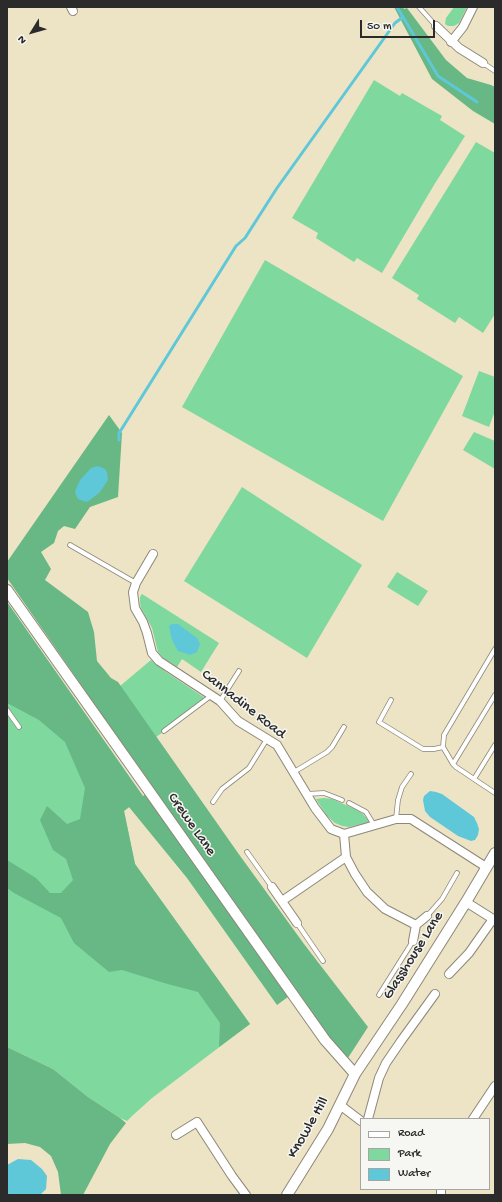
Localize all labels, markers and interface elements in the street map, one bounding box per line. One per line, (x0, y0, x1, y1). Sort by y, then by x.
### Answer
north arrow (12, 12, 52, 52)
scale bar (362, 12, 437, 38)
text: 50 m (367, 20, 392, 34)
text: N (15, 33, 29, 46)
street label: Cannadine Road (197, 666, 289, 744)
street label: Crewe Lane (163, 790, 219, 860)
street label: Glasshouse Lane (380, 909, 448, 1003)
street label: Knowle Hill (284, 1094, 334, 1162)
legend (360, 1118, 490, 1190)
text: Road (398, 1127, 424, 1141)
text: Park (398, 1147, 421, 1161)
text: Water (398, 1167, 430, 1181)

